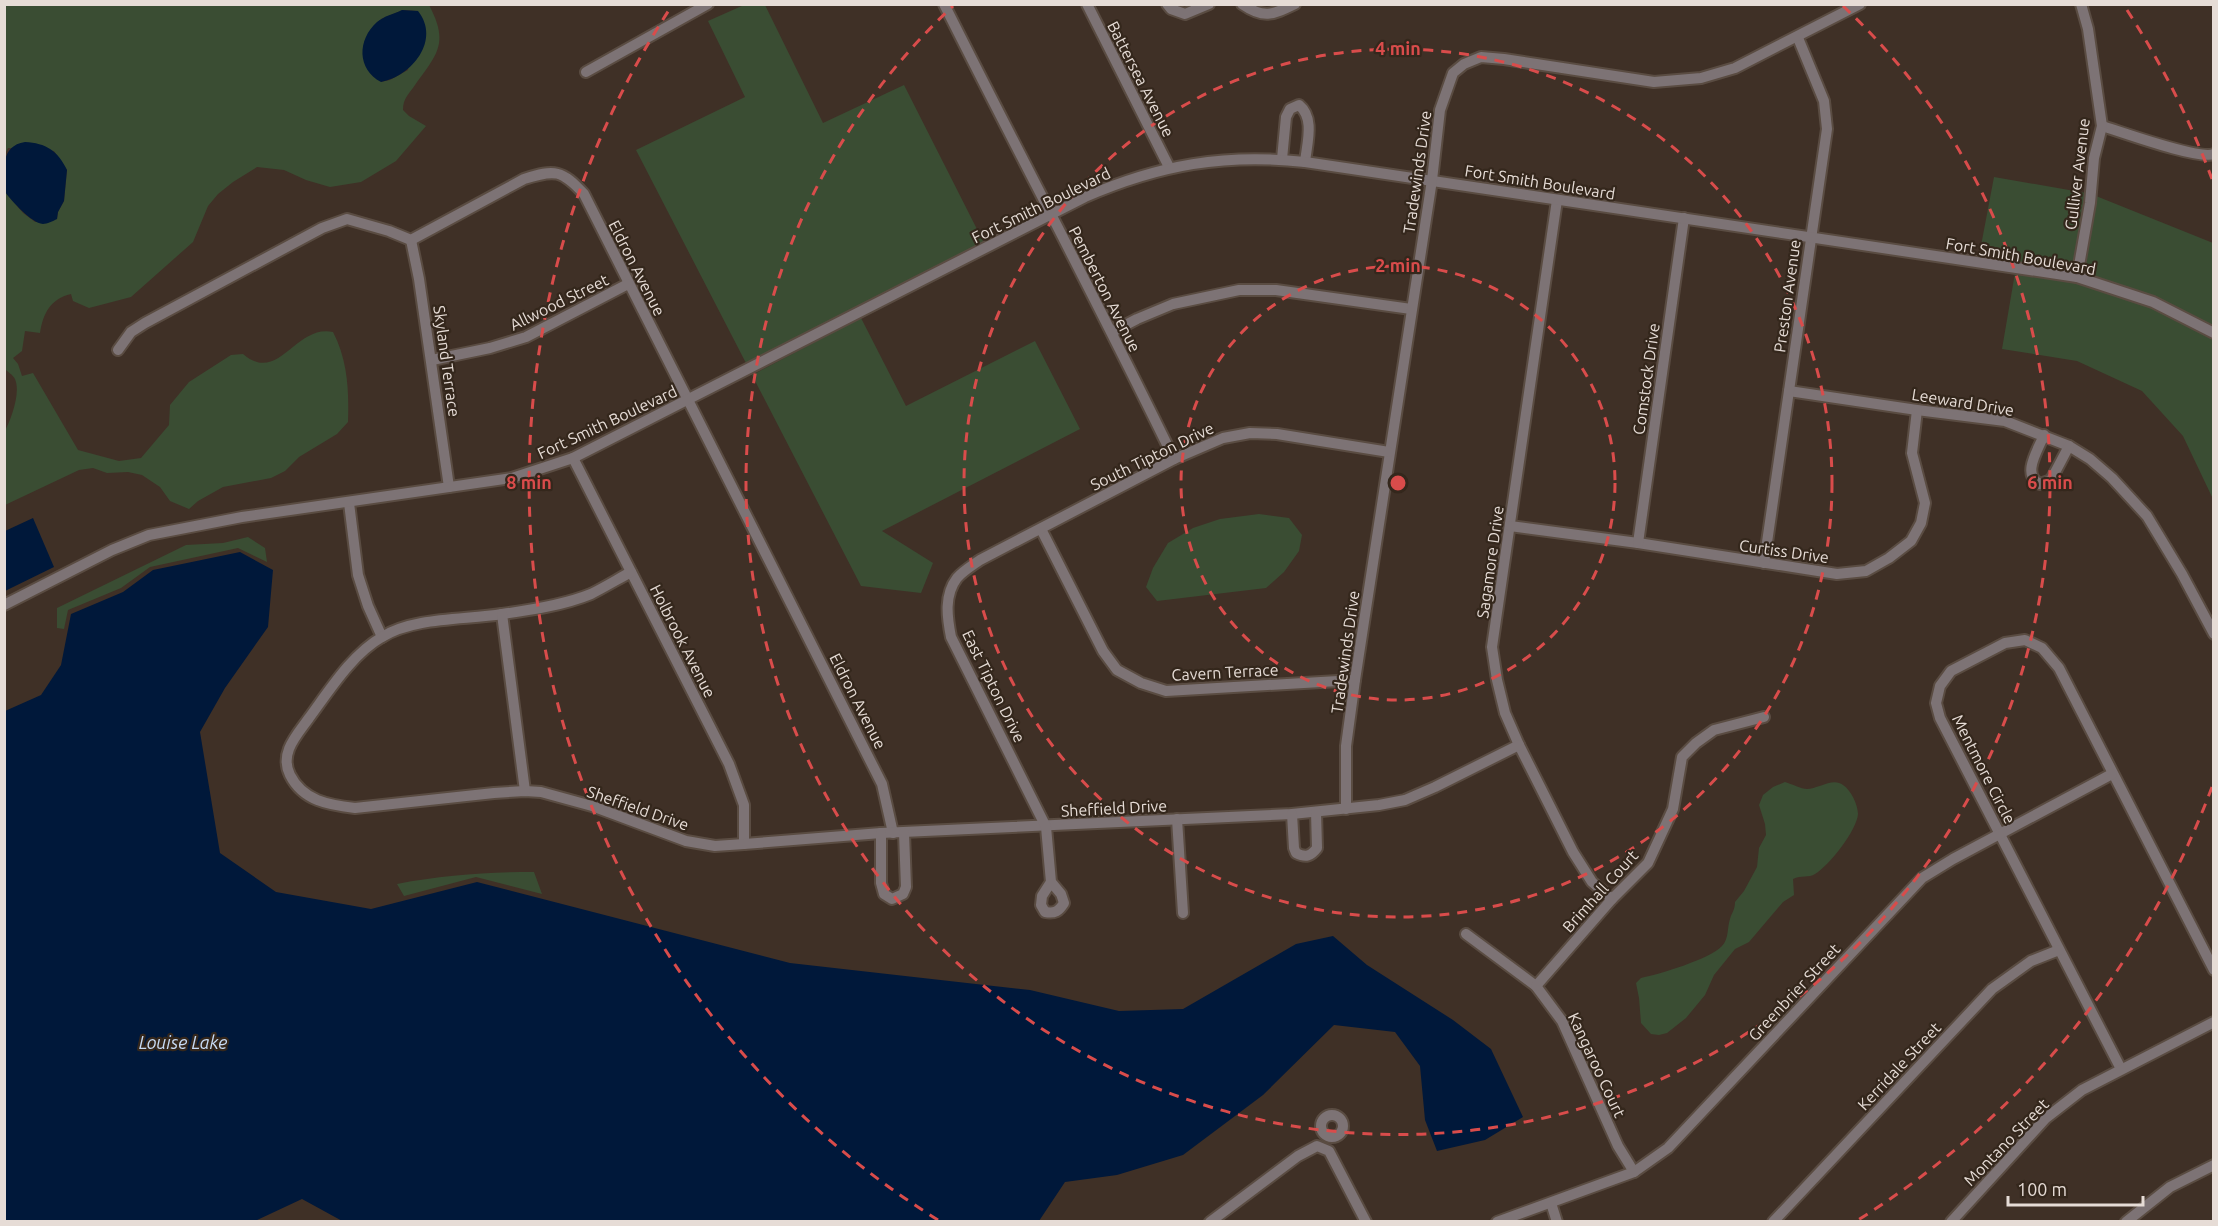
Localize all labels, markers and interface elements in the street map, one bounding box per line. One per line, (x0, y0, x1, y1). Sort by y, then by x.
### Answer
street label: Battersea Avenue (1104, 18, 1178, 140)
text: 4 min (1375, 38, 1421, 58)
street label: Tradewinds Drive (1399, 109, 1435, 235)
street label: Gulliver Avenue (2061, 117, 2093, 231)
street label: Fort Smith Boulevard (1463, 161, 1617, 203)
street label: Fort Smith Boulevard (969, 164, 1113, 246)
street label: Eldron Avenue (605, 217, 669, 319)
street label: Pemberton Avenue (1066, 223, 1144, 355)
street label: Fort Smith Boulevard (1945, 234, 2097, 278)
street label: Preston Avenue (1770, 238, 1804, 354)
text: 2 min (1375, 255, 1421, 275)
street label: Allwood Street (507, 270, 612, 334)
street label: Skyland Terrace (430, 304, 464, 418)
street label: Comstock Drive (1629, 322, 1663, 436)
street label: Fort Smith Boulevard (534, 382, 680, 462)
street label: Leeward Drive (1911, 385, 2015, 419)
street label: South Tipton Drive (1088, 418, 1216, 494)
text: 8 min (506, 472, 552, 492)
text: 6 min (2027, 472, 2073, 492)
centre of rings (1388, 473, 1408, 493)
street label: Sagamore Drive (1473, 505, 1507, 619)
street label: Curtiss Drive (1738, 536, 1830, 566)
street label: Holbrook Avenue (647, 581, 719, 701)
street label: Tradewinds Drive (1327, 589, 1363, 715)
street label: East Tipton Drive (959, 627, 1029, 745)
street label: Eldron Avenue (826, 650, 890, 752)
street label: Cavern Terrace (1171, 660, 1279, 684)
street label: Mentmore Circle (1949, 711, 2019, 827)
street label: Sheffield Drive (585, 782, 691, 834)
street label: Sheffield Drive (1060, 796, 1168, 820)
street label: Brimhall Court (1559, 846, 1642, 936)
street label: Greenbrier Street (1744, 939, 1844, 1044)
street label: Kangaroo Court (1565, 1010, 1629, 1121)
street label: Kerridale Street (1854, 1018, 1945, 1114)
water label: Louise Lake (139, 1032, 227, 1052)
street label: Montano Street (1960, 1094, 2052, 1189)
scale bar (2008, 1169, 2143, 1207)
text: 100 m (2017, 1179, 2067, 1199)

